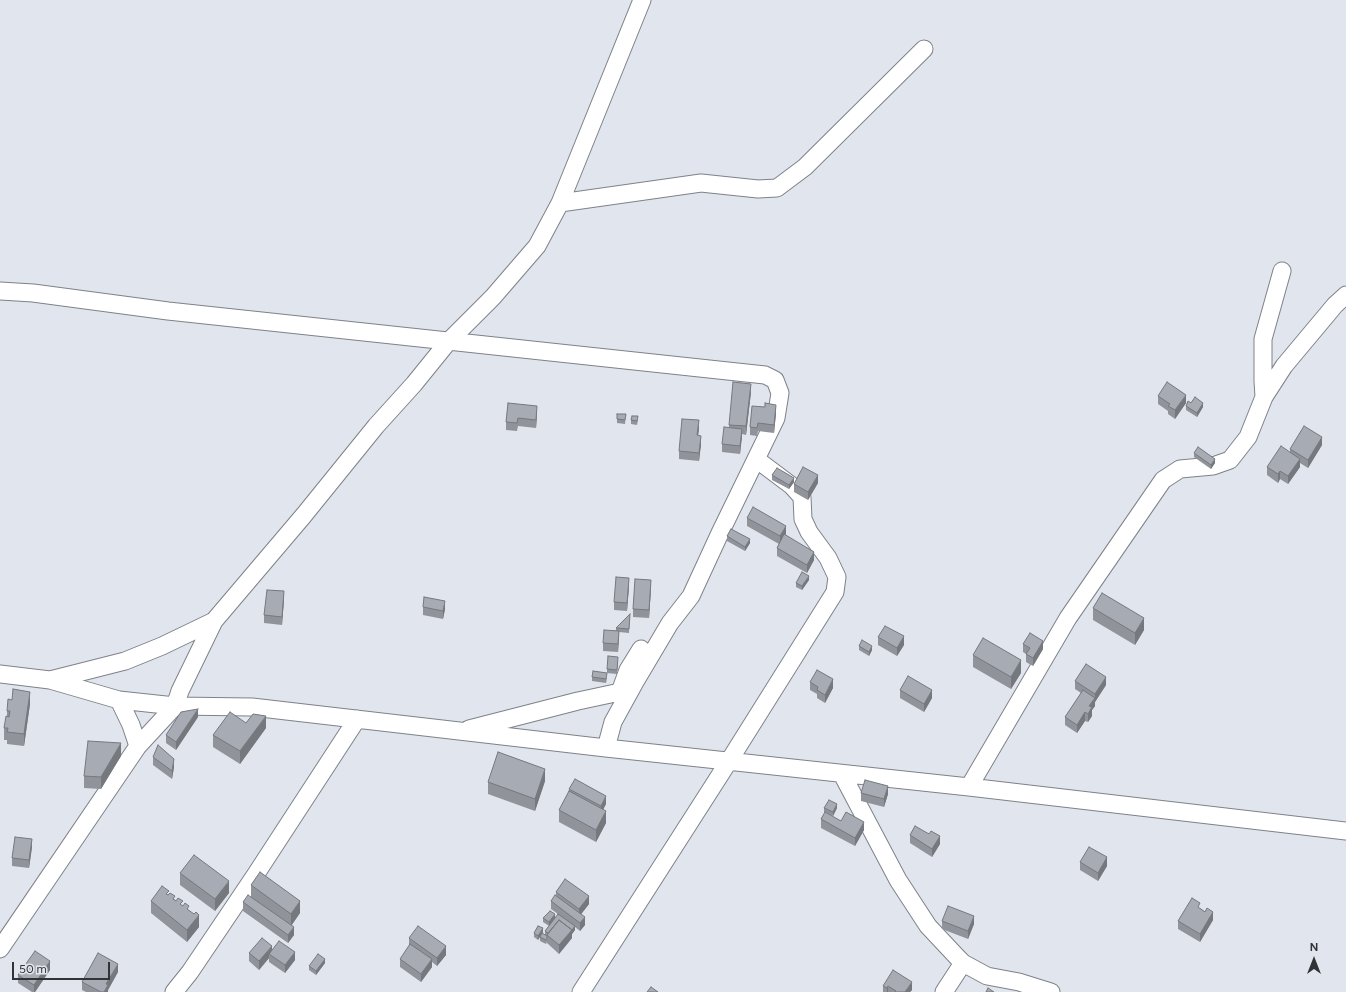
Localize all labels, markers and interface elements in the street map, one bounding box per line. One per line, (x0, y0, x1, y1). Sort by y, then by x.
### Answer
north arrow (1294, 940, 1334, 980)
text: N (1310, 941, 1318, 954)
scale bar (14, 954, 112, 980)
text: 50 m (19, 962, 47, 976)

